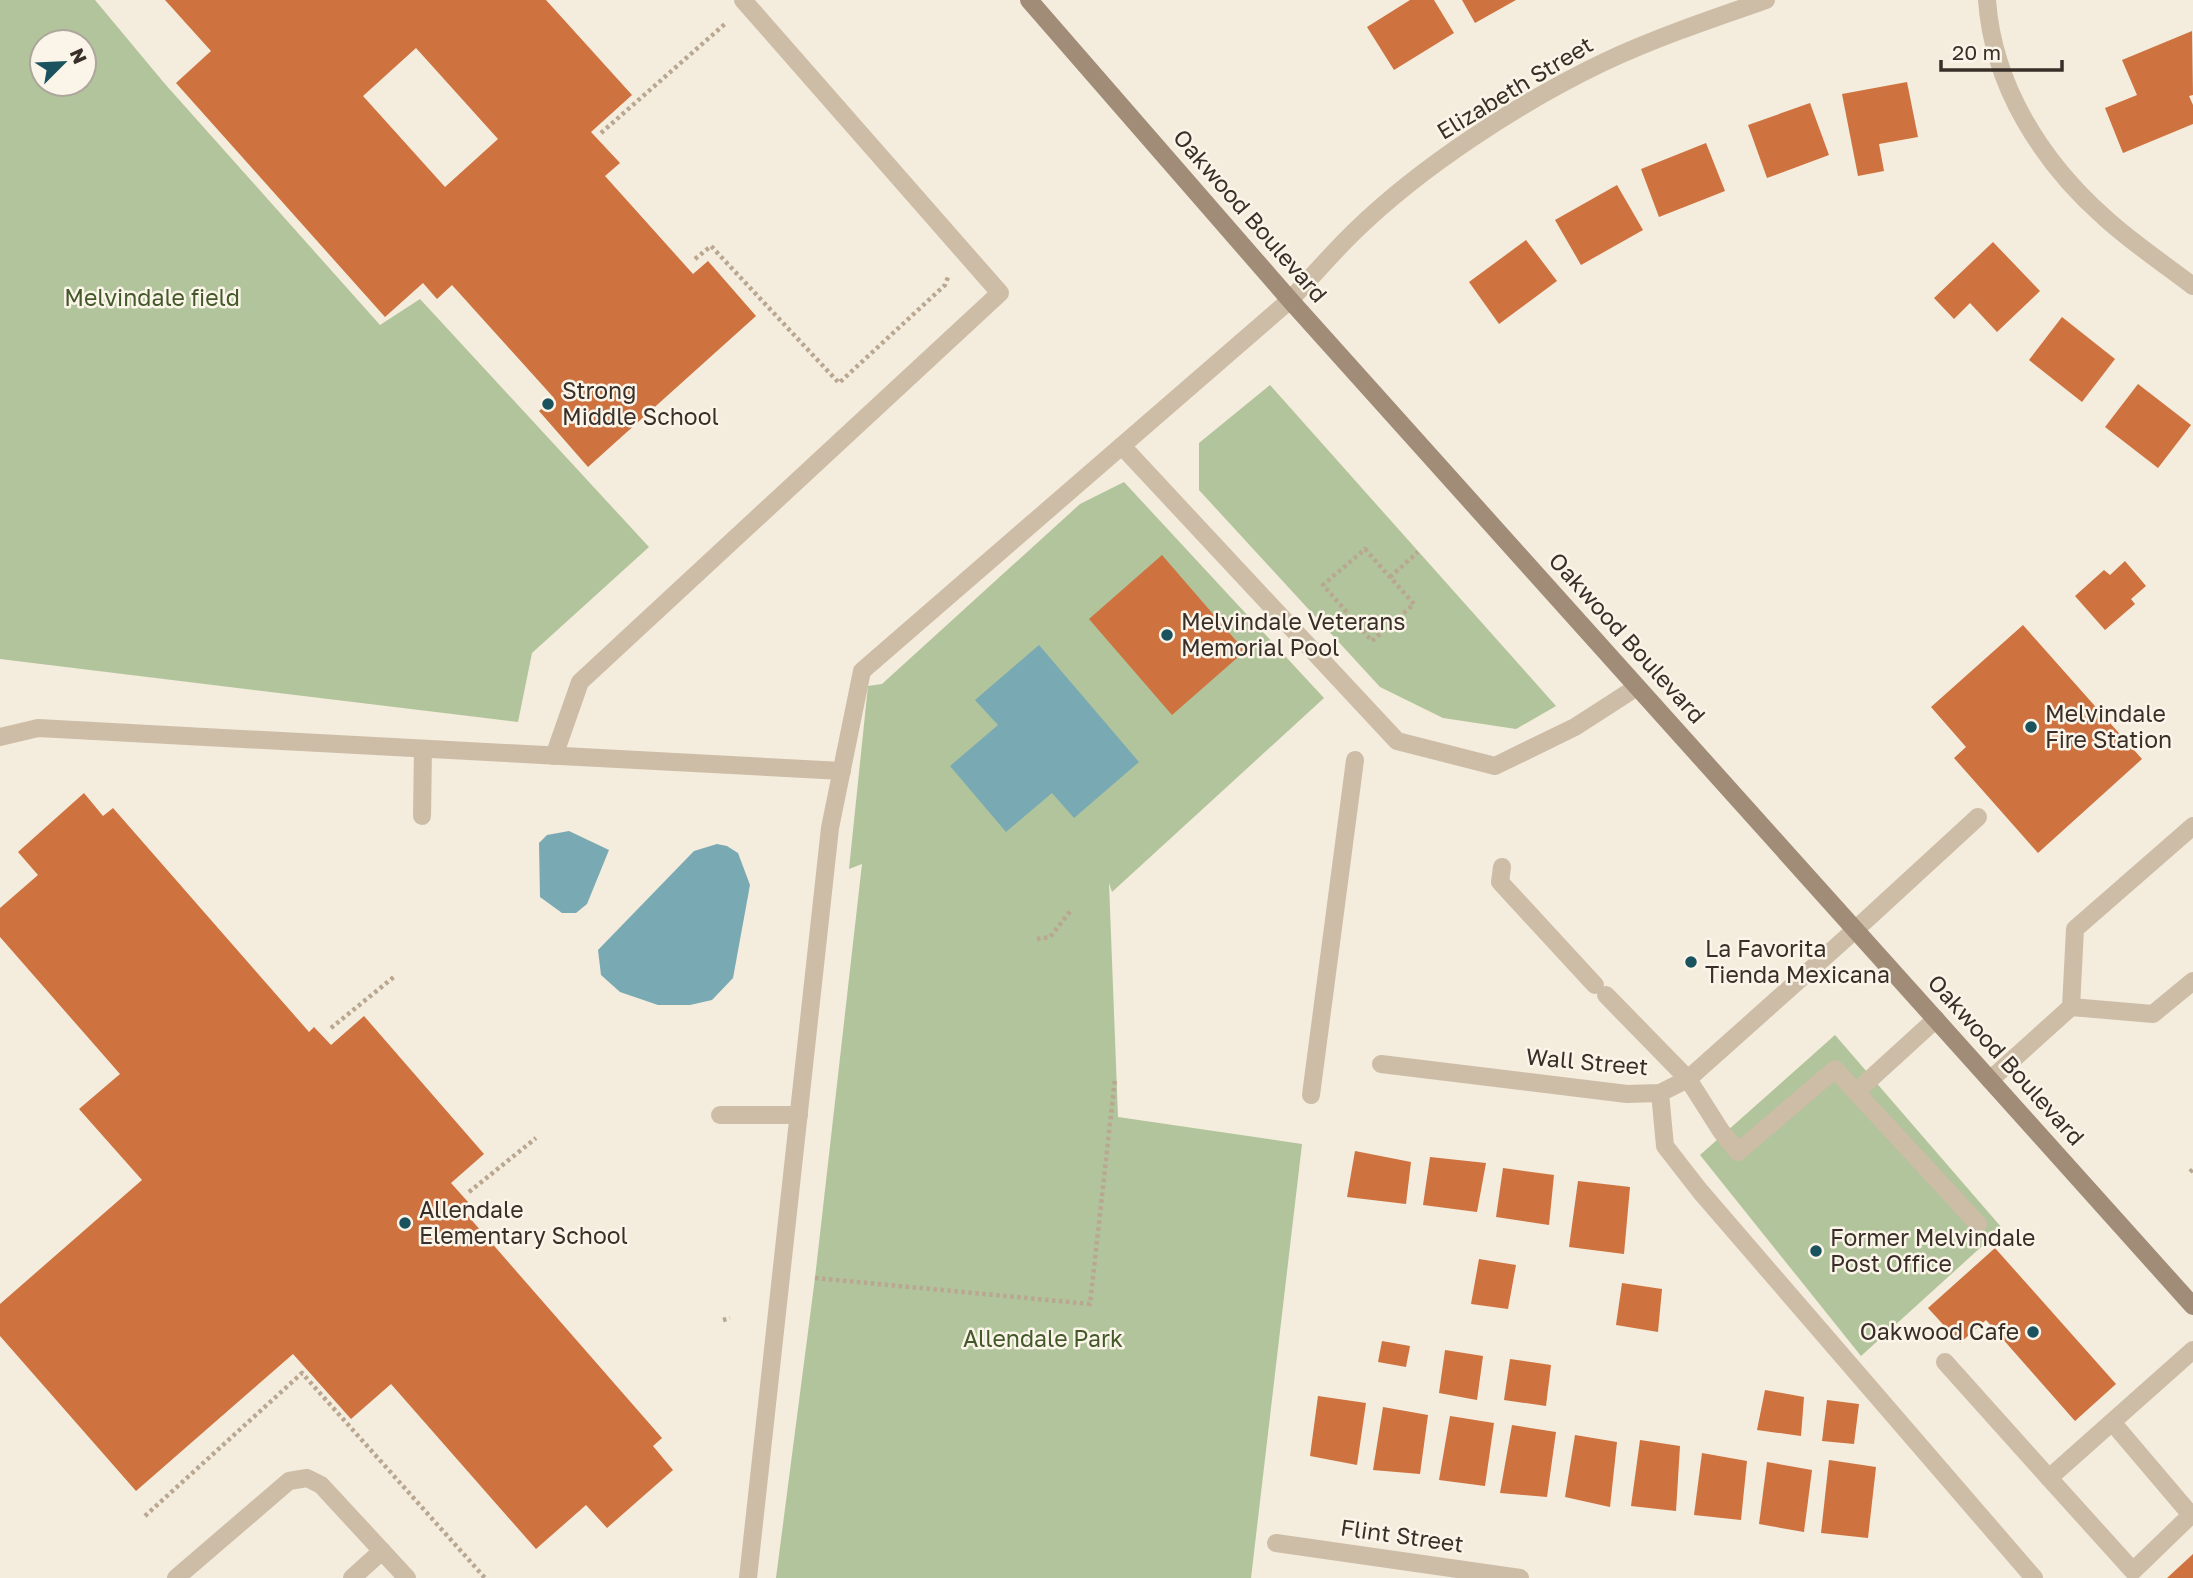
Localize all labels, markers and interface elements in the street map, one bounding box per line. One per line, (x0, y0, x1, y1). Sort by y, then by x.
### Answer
north arrow (28, 28, 98, 98)
scale bar (1941, 28, 2062, 72)
street label: Elizabeth Street (1431, 30, 1598, 145)
text: 20 m (1952, 39, 2001, 65)
text: N (66, 45, 92, 67)
street label: Oakwood Boulevard (1168, 123, 1334, 308)
park label: Melvindale field (64, 283, 240, 311)
place label: Strong Middle School (562, 376, 719, 430)
marker: Strong Middle School (540, 396, 556, 412)
street label: Oakwood Boulevard (1544, 546, 1712, 729)
place label: Melvindale Veterans Memorial Pool (1181, 607, 1406, 661)
marker: Melvindale Veterans Memorial Pool (1159, 627, 1175, 643)
place label: Melvindale Fire Station (2045, 699, 2172, 753)
marker: Melvindale Fire Station (2023, 719, 2039, 735)
place label: La Favorita Tienda Mexicana (1705, 934, 1890, 988)
marker: La Favorita Tienda Mexicana (1683, 954, 1699, 970)
street label: Oakwood Boulevard (1923, 968, 2091, 1151)
street label: Wall Street (1525, 1042, 1649, 1080)
place label: Allendale Elementary School (419, 1195, 628, 1249)
marker: Allendale Elementary School (397, 1215, 413, 1231)
place label: Former Melvindale Post Office (1830, 1223, 2035, 1277)
marker: Former Melvindale Post Office (1808, 1243, 1824, 1259)
place label: Oakwood Cafe (1860, 1317, 2019, 1345)
park label: Allendale Park (963, 1324, 1123, 1352)
marker: Oakwood Cafe (2025, 1324, 2041, 1340)
street label: Flint Street (1339, 1513, 1466, 1558)

